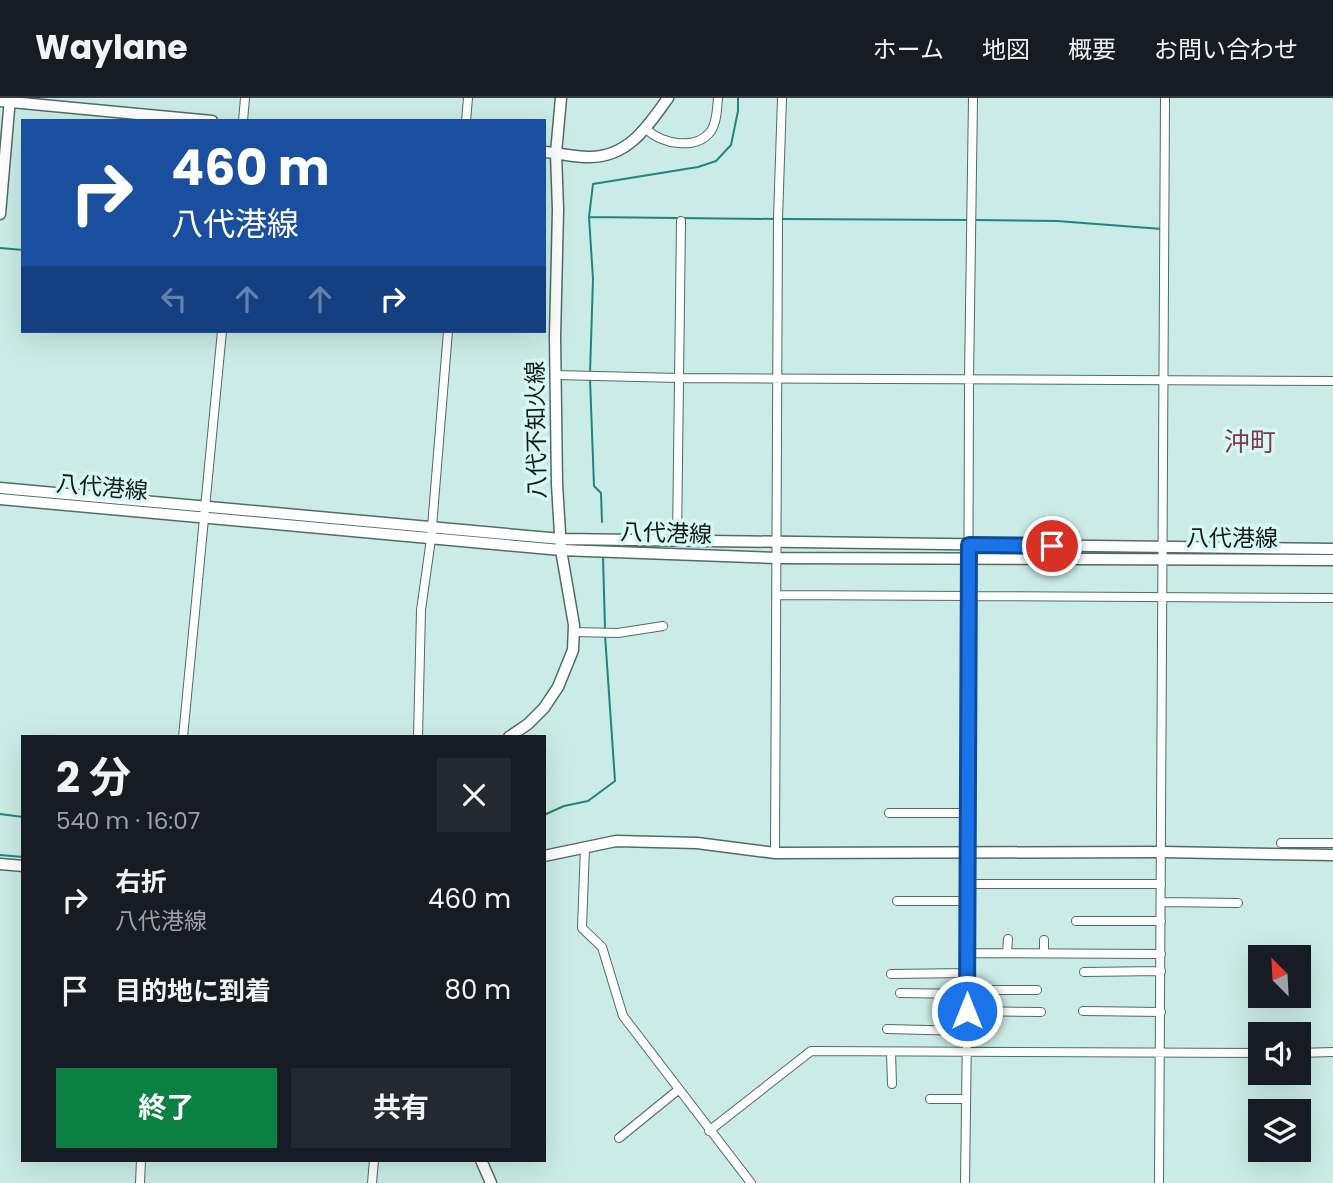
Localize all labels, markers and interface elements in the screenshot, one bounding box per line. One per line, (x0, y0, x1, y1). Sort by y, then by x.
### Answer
text: Waylane (35, 24, 188, 71)
text: ホーム (873, 33, 944, 66)
text: 地図 (982, 33, 1030, 66)
text: 概要 (1068, 33, 1116, 66)
text: お問い合わせ (1154, 33, 1298, 66)
text: 460 m (171, 134, 330, 202)
icon: right (56, 147, 147, 238)
text: 八代港線 (171, 201, 299, 246)
icon: left (155, 280, 193, 318)
icon: ahead (228, 280, 266, 318)
icon: ahead (301, 280, 339, 318)
icon: right (374, 280, 412, 318)
street label: 八代不知火線 (519, 361, 553, 499)
district label: 沖町 (1224, 424, 1276, 460)
street label: 八代港線 (55, 467, 149, 507)
street label: 八代港線 (619, 515, 713, 551)
pin (1022, 516, 1082, 576)
street label: 八代港線 (1186, 522, 1278, 554)
icon: arrive (1033, 527, 1071, 565)
text: 2 分 (56, 748, 131, 807)
button: close (437, 758, 511, 832)
text: 540 m · 16:07 (56, 805, 200, 837)
text: 右折 (115, 864, 167, 900)
icon: right (56, 881, 94, 919)
text: 460 m (428, 881, 511, 917)
text: 八代港線 (115, 905, 207, 937)
north arrow (1248, 945, 1311, 1008)
map controls (1248, 945, 1311, 1162)
icon: arrive (56, 972, 94, 1010)
text: 80 m (445, 972, 511, 1008)
text: 目的地に到着 (115, 973, 271, 1009)
position arrow (930, 974, 1004, 1048)
button: sound (1248, 1022, 1311, 1085)
button: 終了 (56, 1068, 277, 1148)
button: 共有 (291, 1068, 511, 1148)
button: layers (1248, 1099, 1311, 1162)

